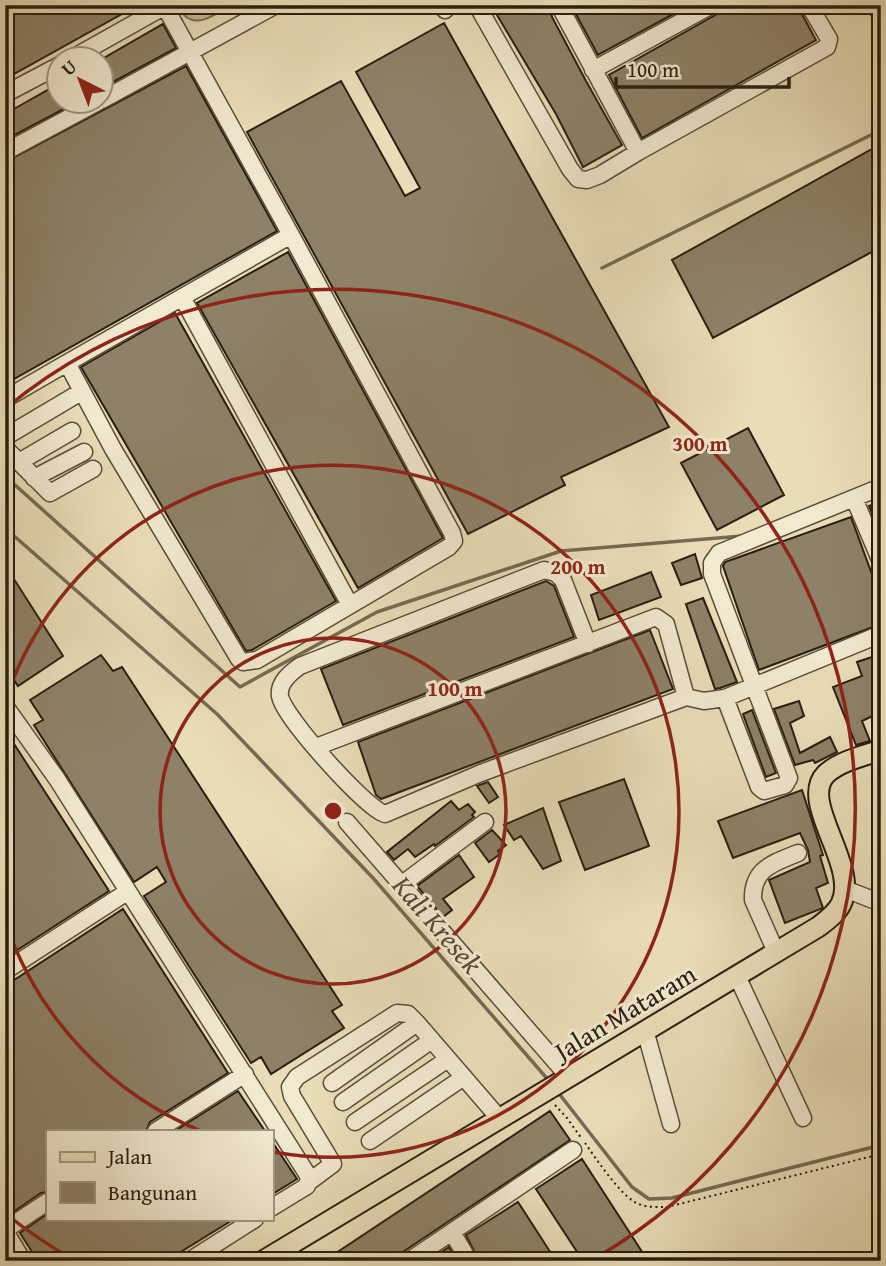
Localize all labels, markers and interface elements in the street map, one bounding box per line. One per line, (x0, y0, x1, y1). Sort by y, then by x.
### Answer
north arrow (46, 46, 116, 116)
scale bar (616, 46, 790, 90)
text: U (55, 53, 83, 82)
text: 100 m (627, 54, 679, 85)
text: 300 m (672, 428, 728, 459)
text: 200 m (550, 551, 606, 582)
text: 100 m (427, 673, 483, 704)
centre of rings (321, 799, 345, 823)
water label: Kali Kresek (383, 865, 493, 982)
street label: Jalan Mataram (544, 954, 703, 1071)
legend (46, 1130, 273, 1220)
text: Jalan (105, 1141, 152, 1172)
text: Bangunan (108, 1177, 197, 1208)

